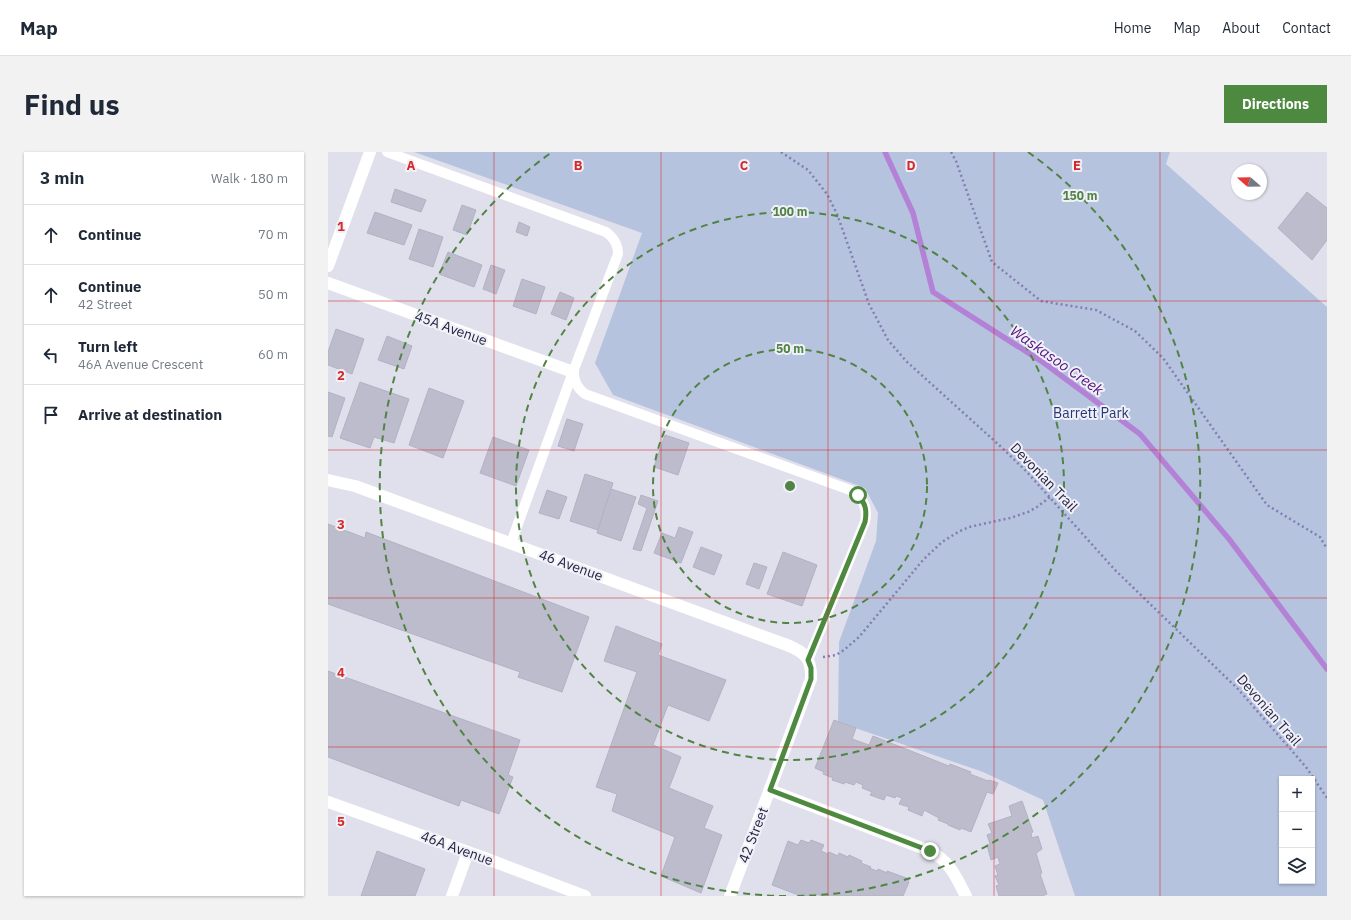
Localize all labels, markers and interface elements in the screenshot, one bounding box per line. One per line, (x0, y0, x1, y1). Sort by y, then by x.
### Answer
text: Map (20, 16, 58, 40)
text: Home (1114, 19, 1151, 37)
text: Map (1173, 19, 1200, 37)
text: About (1222, 19, 1260, 37)
text: Contact (1282, 19, 1331, 37)
button: Directions (1224, 85, 1327, 123)
text: Find us (24, 86, 120, 123)
text: A (407, 157, 416, 174)
text: B (574, 157, 583, 174)
text: C (740, 157, 749, 174)
text: D (906, 157, 916, 174)
text: E (1073, 157, 1081, 174)
north arrow (1231, 164, 1267, 200)
text: 3 min (40, 167, 84, 189)
text: Walk · 180 m (211, 170, 288, 187)
text: 150 m (1062, 188, 1098, 203)
text: 100 m (772, 204, 808, 219)
text: 1 (337, 218, 345, 235)
icon: ahead (40, 224, 62, 246)
text: Continue (78, 225, 142, 244)
text: 70 m (258, 226, 288, 243)
text: Continue (78, 277, 142, 296)
icon: ahead (40, 284, 62, 306)
text: 50 m (258, 286, 288, 303)
text: 42 Street (78, 296, 132, 313)
street label: 45A Avenue (412, 307, 490, 350)
water label: Waskasoo Creek (1007, 321, 1107, 399)
text: Turn left (78, 337, 138, 356)
text: 50 m (776, 341, 804, 356)
icon: left (40, 344, 62, 366)
text: 60 m (258, 346, 288, 363)
text: 46A Avenue Crescent (78, 356, 203, 373)
text: 2 (337, 367, 345, 384)
icon: arrive (40, 404, 62, 426)
park label: Barrett Park (1053, 404, 1130, 422)
text: Arrive at destination (78, 405, 222, 424)
street label: Devonian Trail (1007, 439, 1082, 515)
centre of rings (783, 479, 797, 493)
route start (849, 486, 867, 504)
text: 3 (337, 516, 345, 533)
street label: 46 Avenue (537, 545, 606, 585)
text: 4 (337, 664, 345, 681)
street label: Devonian Trail (1233, 671, 1305, 750)
map controls (1279, 776, 1315, 884)
button: + (1279, 776, 1315, 812)
street label: 42 Street (734, 804, 772, 866)
button: − (1279, 812, 1315, 848)
text: 5 (337, 813, 345, 830)
street label: 46A Avenue (418, 827, 496, 870)
route end (921, 842, 939, 860)
button: layers (1279, 848, 1315, 884)

